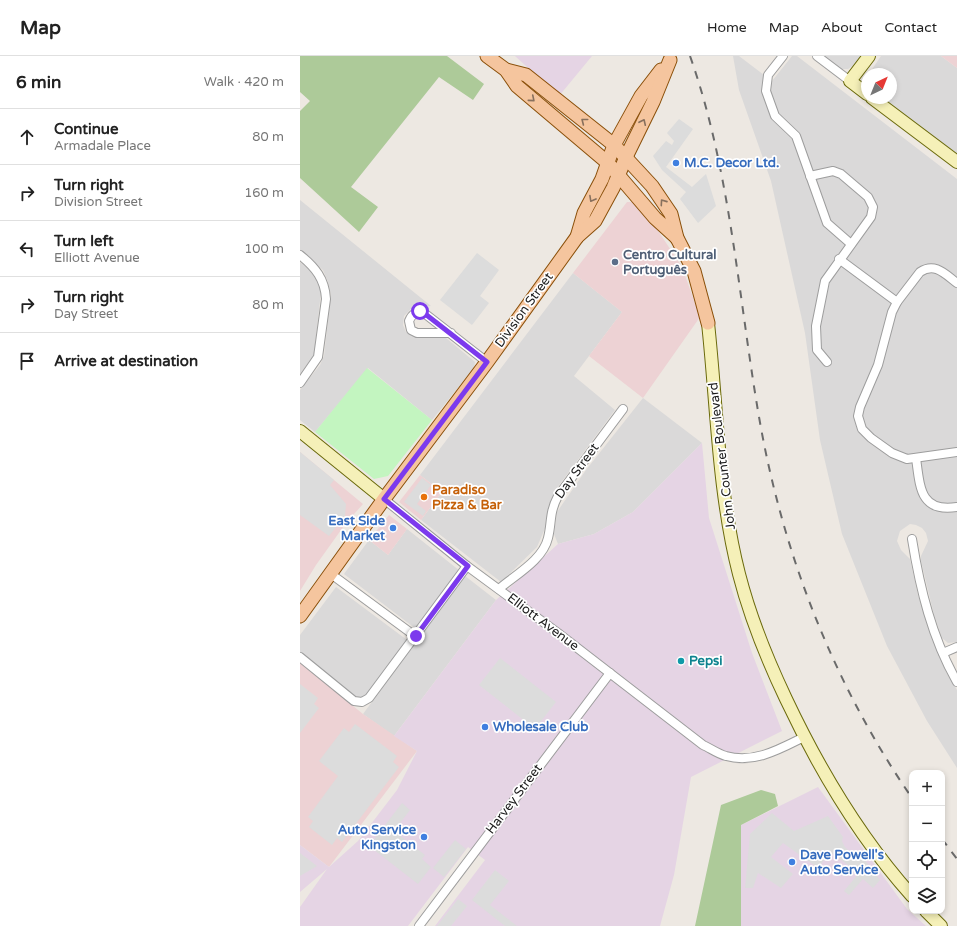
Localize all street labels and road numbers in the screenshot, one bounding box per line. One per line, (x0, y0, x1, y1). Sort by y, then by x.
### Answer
street label: Division Street (491, 269, 557, 351)
street label: John Counter Boulevard (705, 381, 739, 531)
street label: Day Street (552, 440, 602, 502)
street label: Elliott Avenue (504, 590, 582, 654)
street label: Harvey Street (482, 761, 546, 837)

